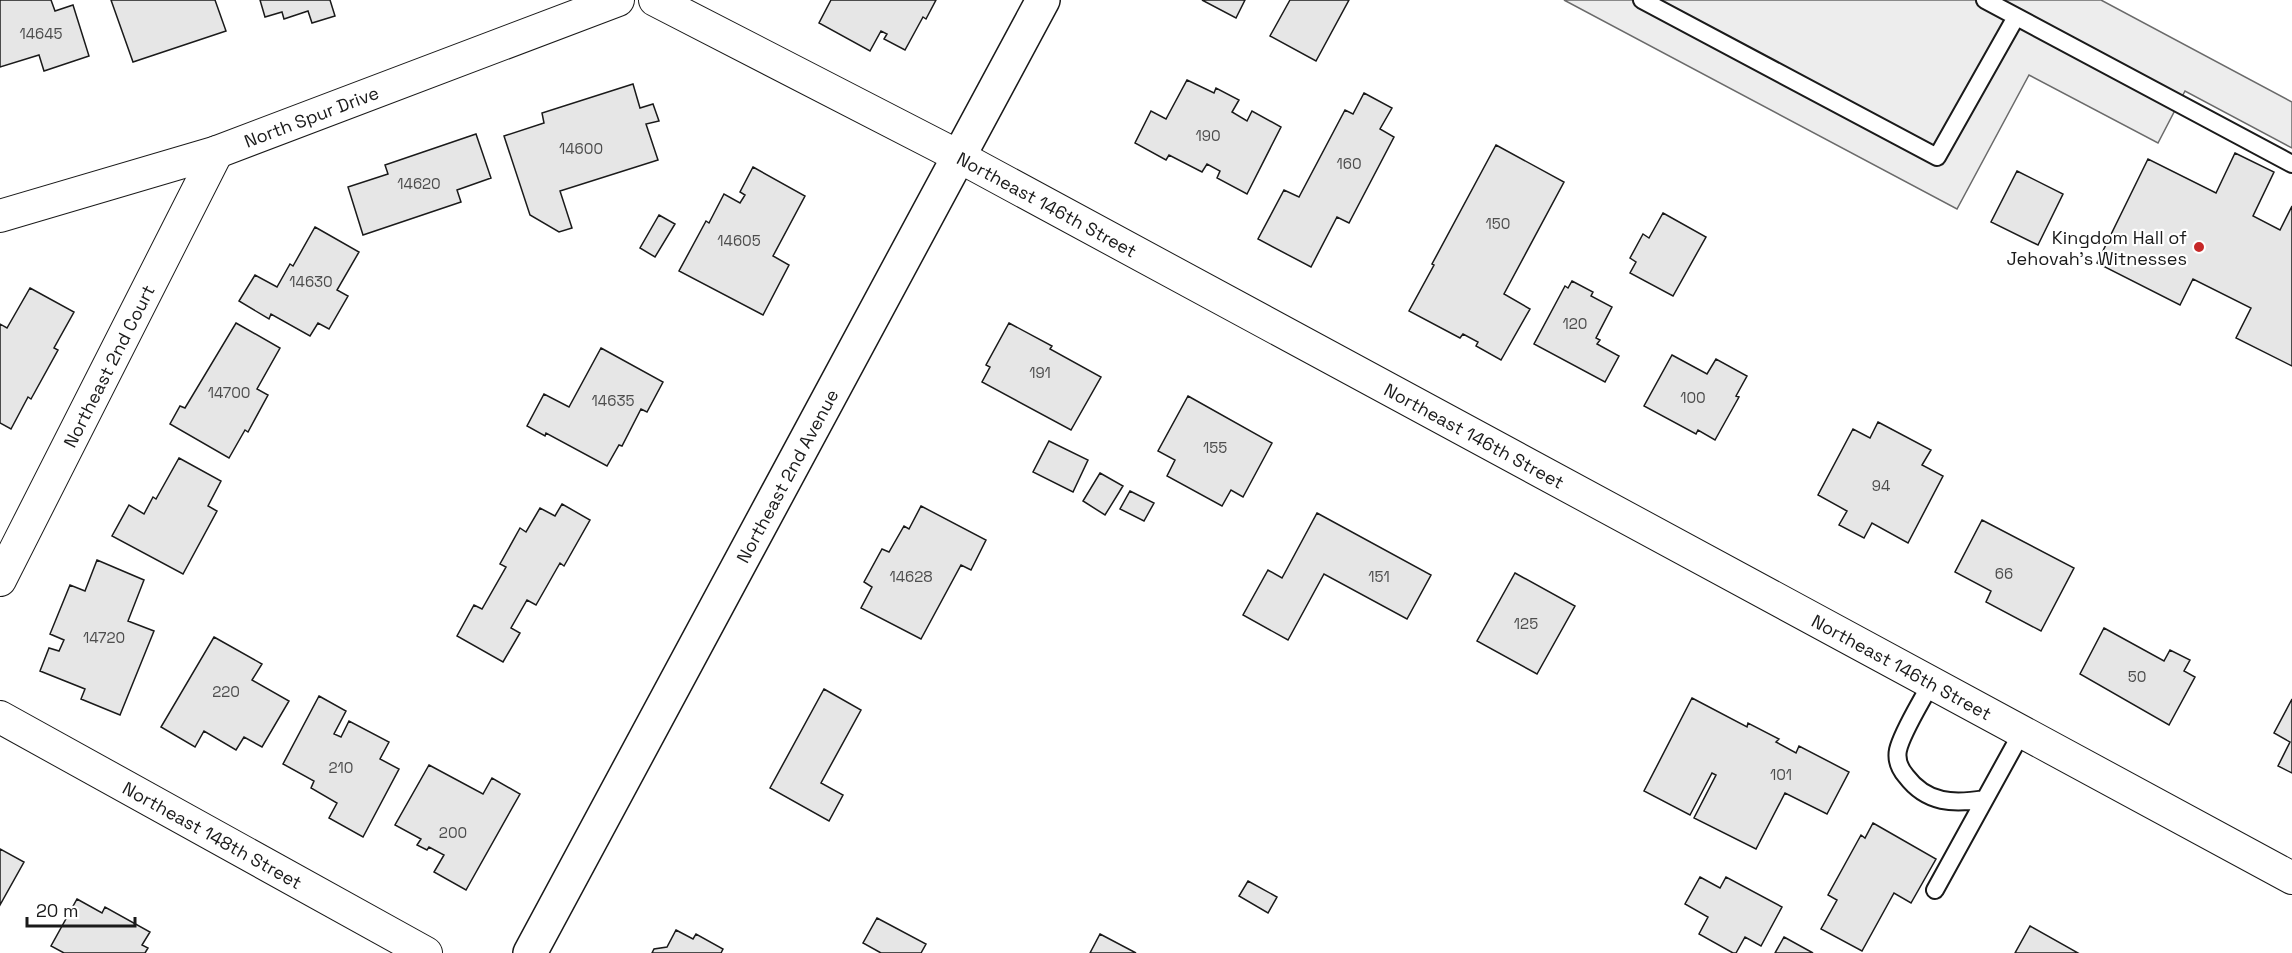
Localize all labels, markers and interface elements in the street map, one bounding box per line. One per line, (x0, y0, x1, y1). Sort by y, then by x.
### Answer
house number: 14645 (19, 24, 63, 43)
street label: North Spur Drive (241, 80, 382, 152)
house number: 190 (1195, 126, 1221, 145)
house number: 14600 (559, 139, 603, 158)
street label: Northeast 146th Street (953, 146, 1141, 262)
house number: 160 (1336, 154, 1362, 173)
house number: 14620 (397, 174, 441, 193)
house number: 150 (1486, 214, 1510, 233)
place label: Kingdom Hall of Jehovah's Witnesses (2006, 226, 2187, 270)
house number: 14605 (717, 231, 761, 250)
marker: Kingdom Hall of Jehovah's Witnesses (2192, 240, 2206, 254)
house number: 14630 (289, 272, 333, 291)
street label: Northeast 2nd Court (58, 281, 159, 451)
house number: 120 (1563, 314, 1587, 333)
house number: 191 (1029, 363, 1051, 382)
street label: Northeast 146th Street (1380, 378, 1568, 493)
house number: 14700 (208, 383, 250, 402)
street label: Northeast 2nd Avenue (731, 385, 843, 567)
house number: 100 (1680, 388, 1706, 407)
house number: 14635 (592, 391, 634, 410)
house number: 155 (1203, 438, 1227, 457)
house number: 94 (1872, 476, 1890, 495)
house number: 66 (1995, 564, 2013, 583)
house number: 14628 (889, 567, 933, 586)
house number: 151 (1368, 567, 1390, 586)
street label: Northeast 146th Street (1808, 609, 1996, 725)
house number: 125 (1514, 614, 1538, 633)
house number: 14720 (83, 628, 125, 647)
house number: 50 (2128, 667, 2146, 686)
house number: 220 (212, 682, 240, 701)
house number: 210 (329, 758, 353, 777)
house number: 101 (1770, 765, 1792, 784)
street label: Northeast 148th Street (119, 776, 306, 894)
house number: 200 (439, 823, 467, 842)
scale bar (27, 890, 135, 928)
text: 20 m (36, 899, 79, 922)

